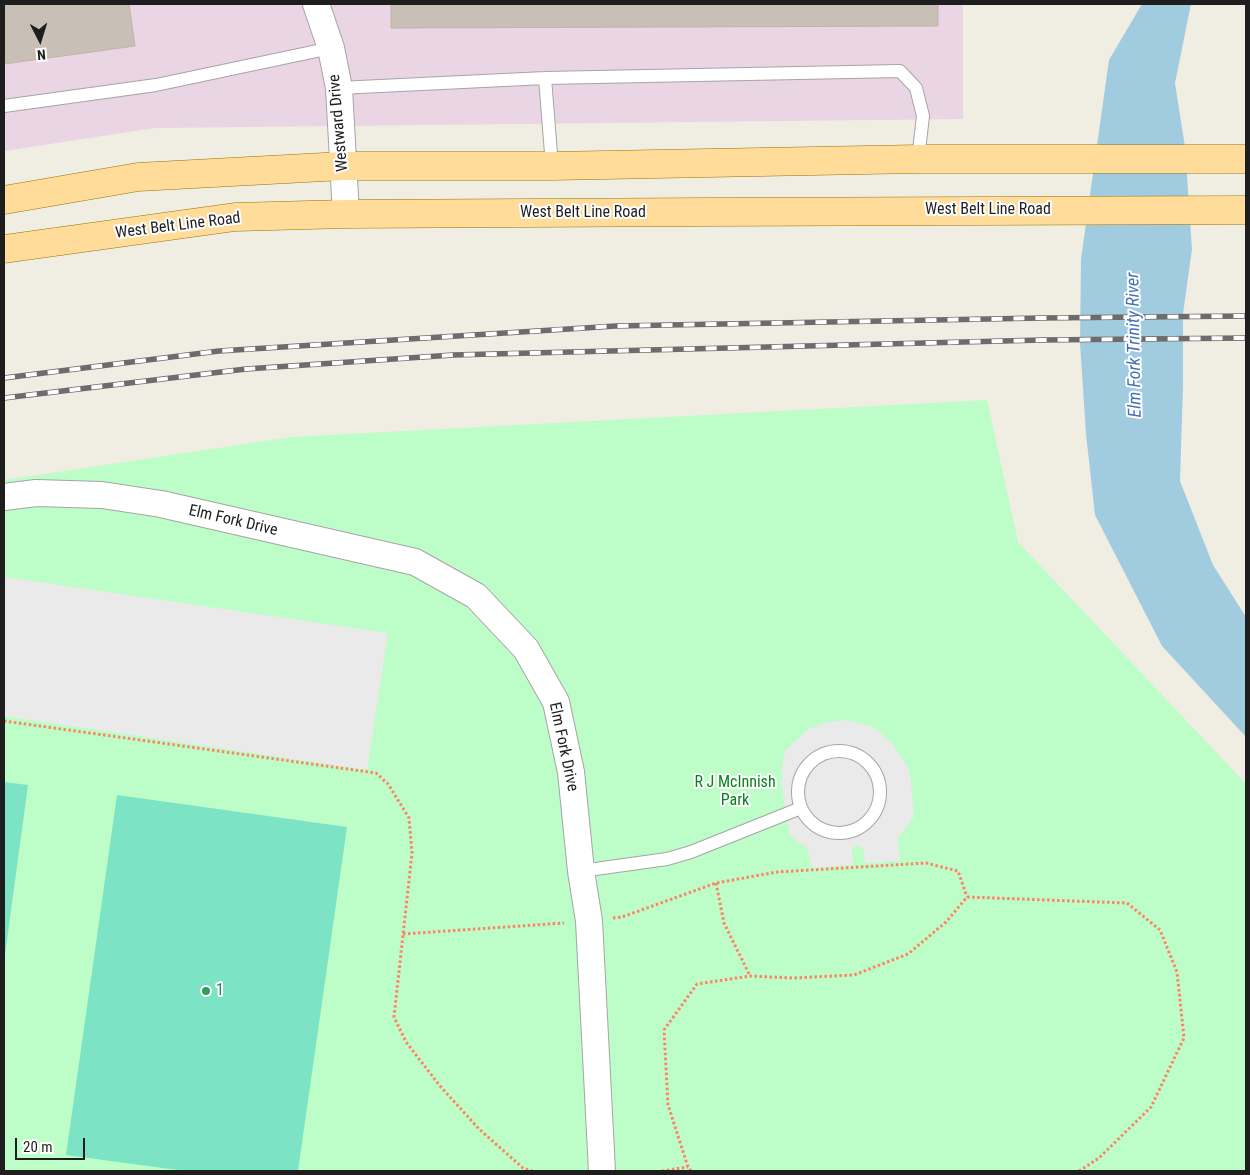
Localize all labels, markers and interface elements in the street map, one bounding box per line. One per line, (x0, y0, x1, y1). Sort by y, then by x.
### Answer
north arrow (15, 15, 65, 65)
text: N (36, 47, 46, 63)
street label: Westward Drive (325, 73, 353, 173)
street label: West Belt Line Road (925, 200, 1051, 220)
street label: West Belt Line Road (520, 203, 646, 223)
street label: West Belt Line Road (114, 209, 242, 243)
water label: Elm Fork Trinity River (1123, 272, 1147, 418)
street label: Elm Fork Drive (187, 501, 279, 541)
street label: Elm Fork Drive (544, 701, 582, 793)
park label: R J McInnish Park (694, 773, 776, 811)
place label: 1 (216, 981, 224, 1001)
marker: 1 (200, 985, 212, 997)
scale bar (18, 1128, 88, 1160)
text: 20 m (23, 1138, 53, 1156)

